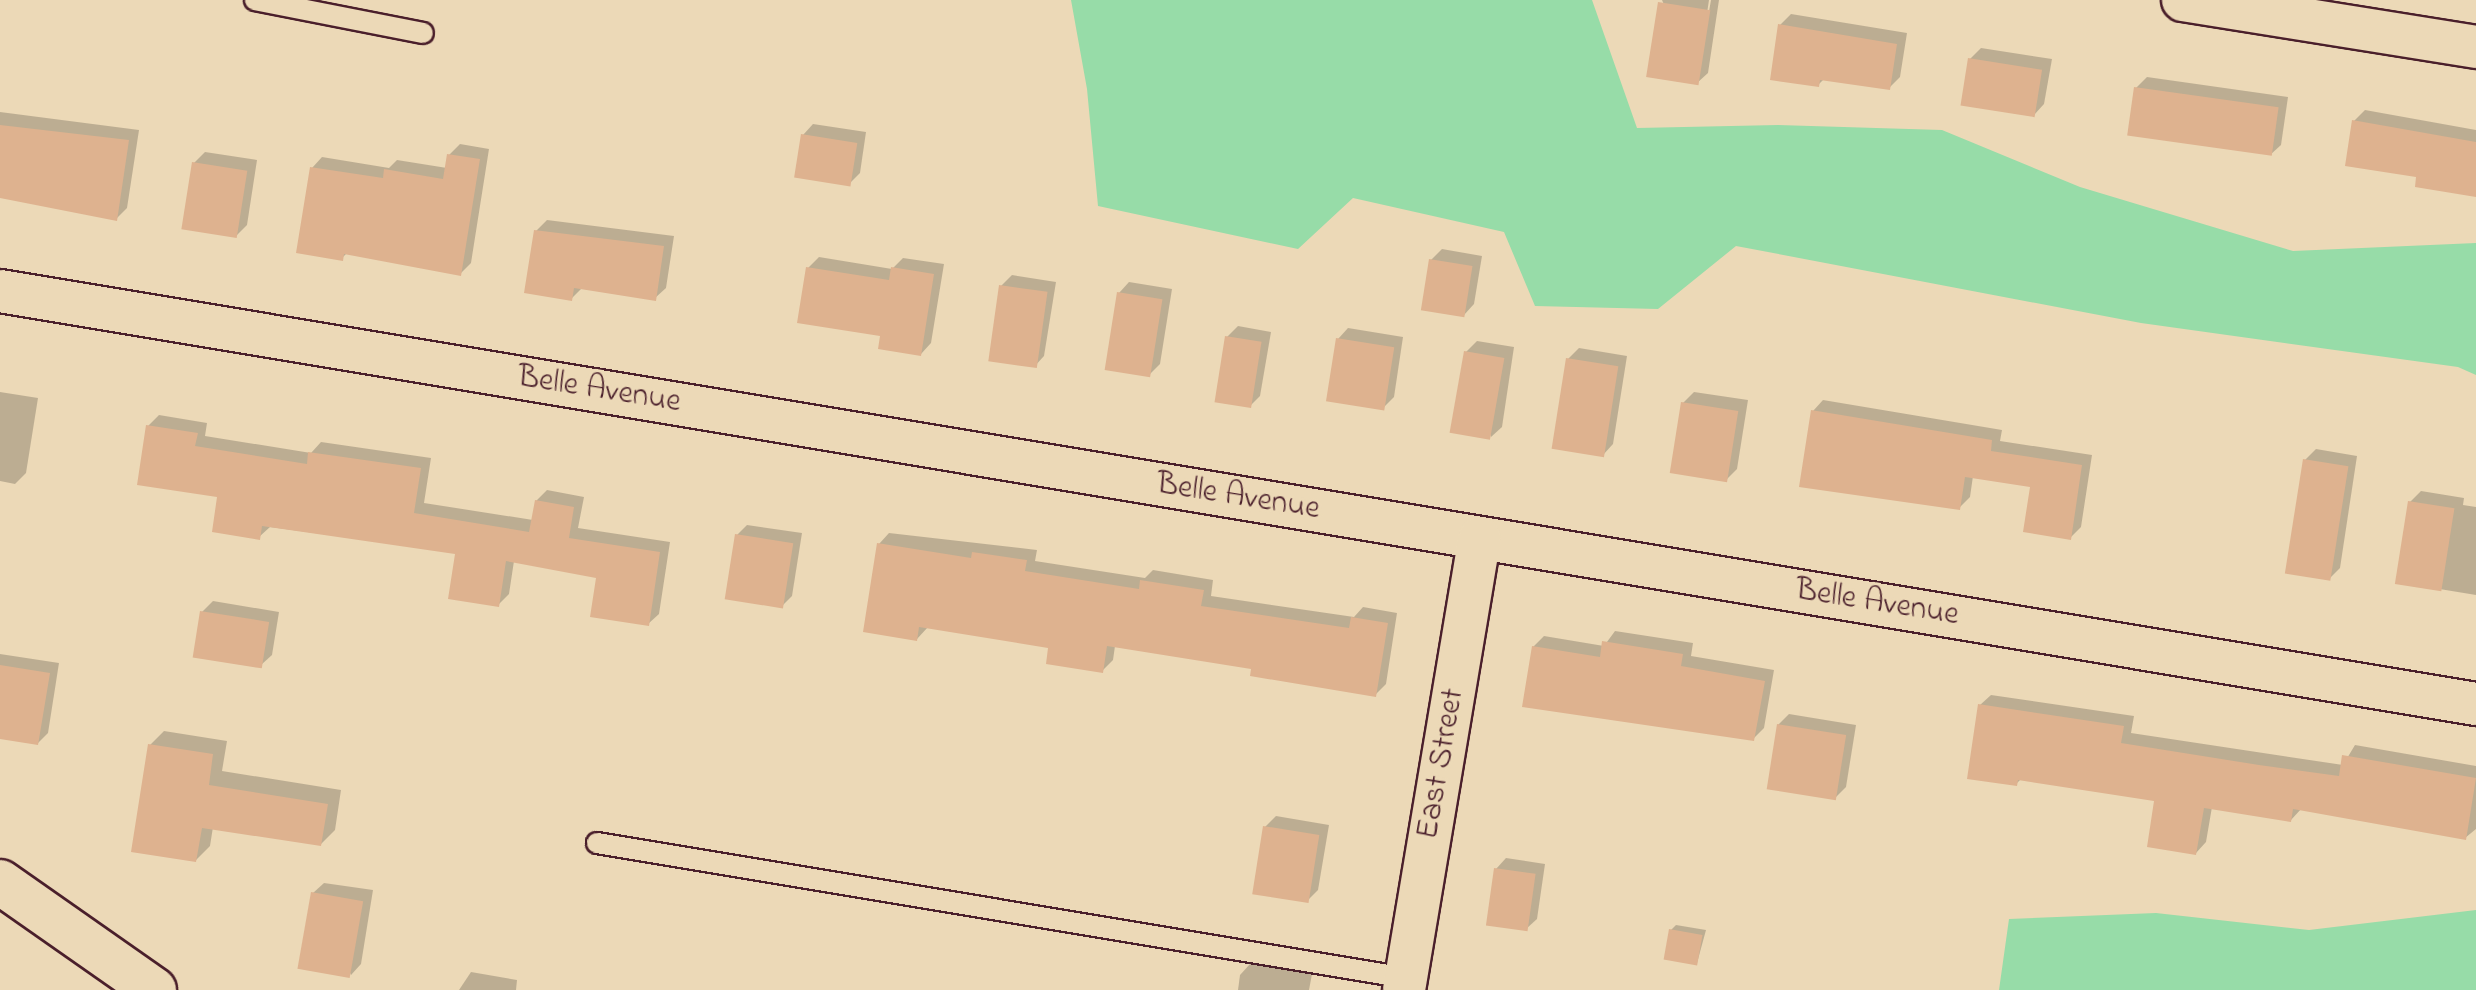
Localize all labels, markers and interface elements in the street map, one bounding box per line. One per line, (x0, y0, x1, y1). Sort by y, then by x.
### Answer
street label: Belle Avenue (515, 359, 683, 423)
street label: Belle Avenue (1154, 466, 1322, 530)
street label: Belle Avenue (1793, 572, 1961, 636)
street label: East Street (1410, 686, 1474, 842)

